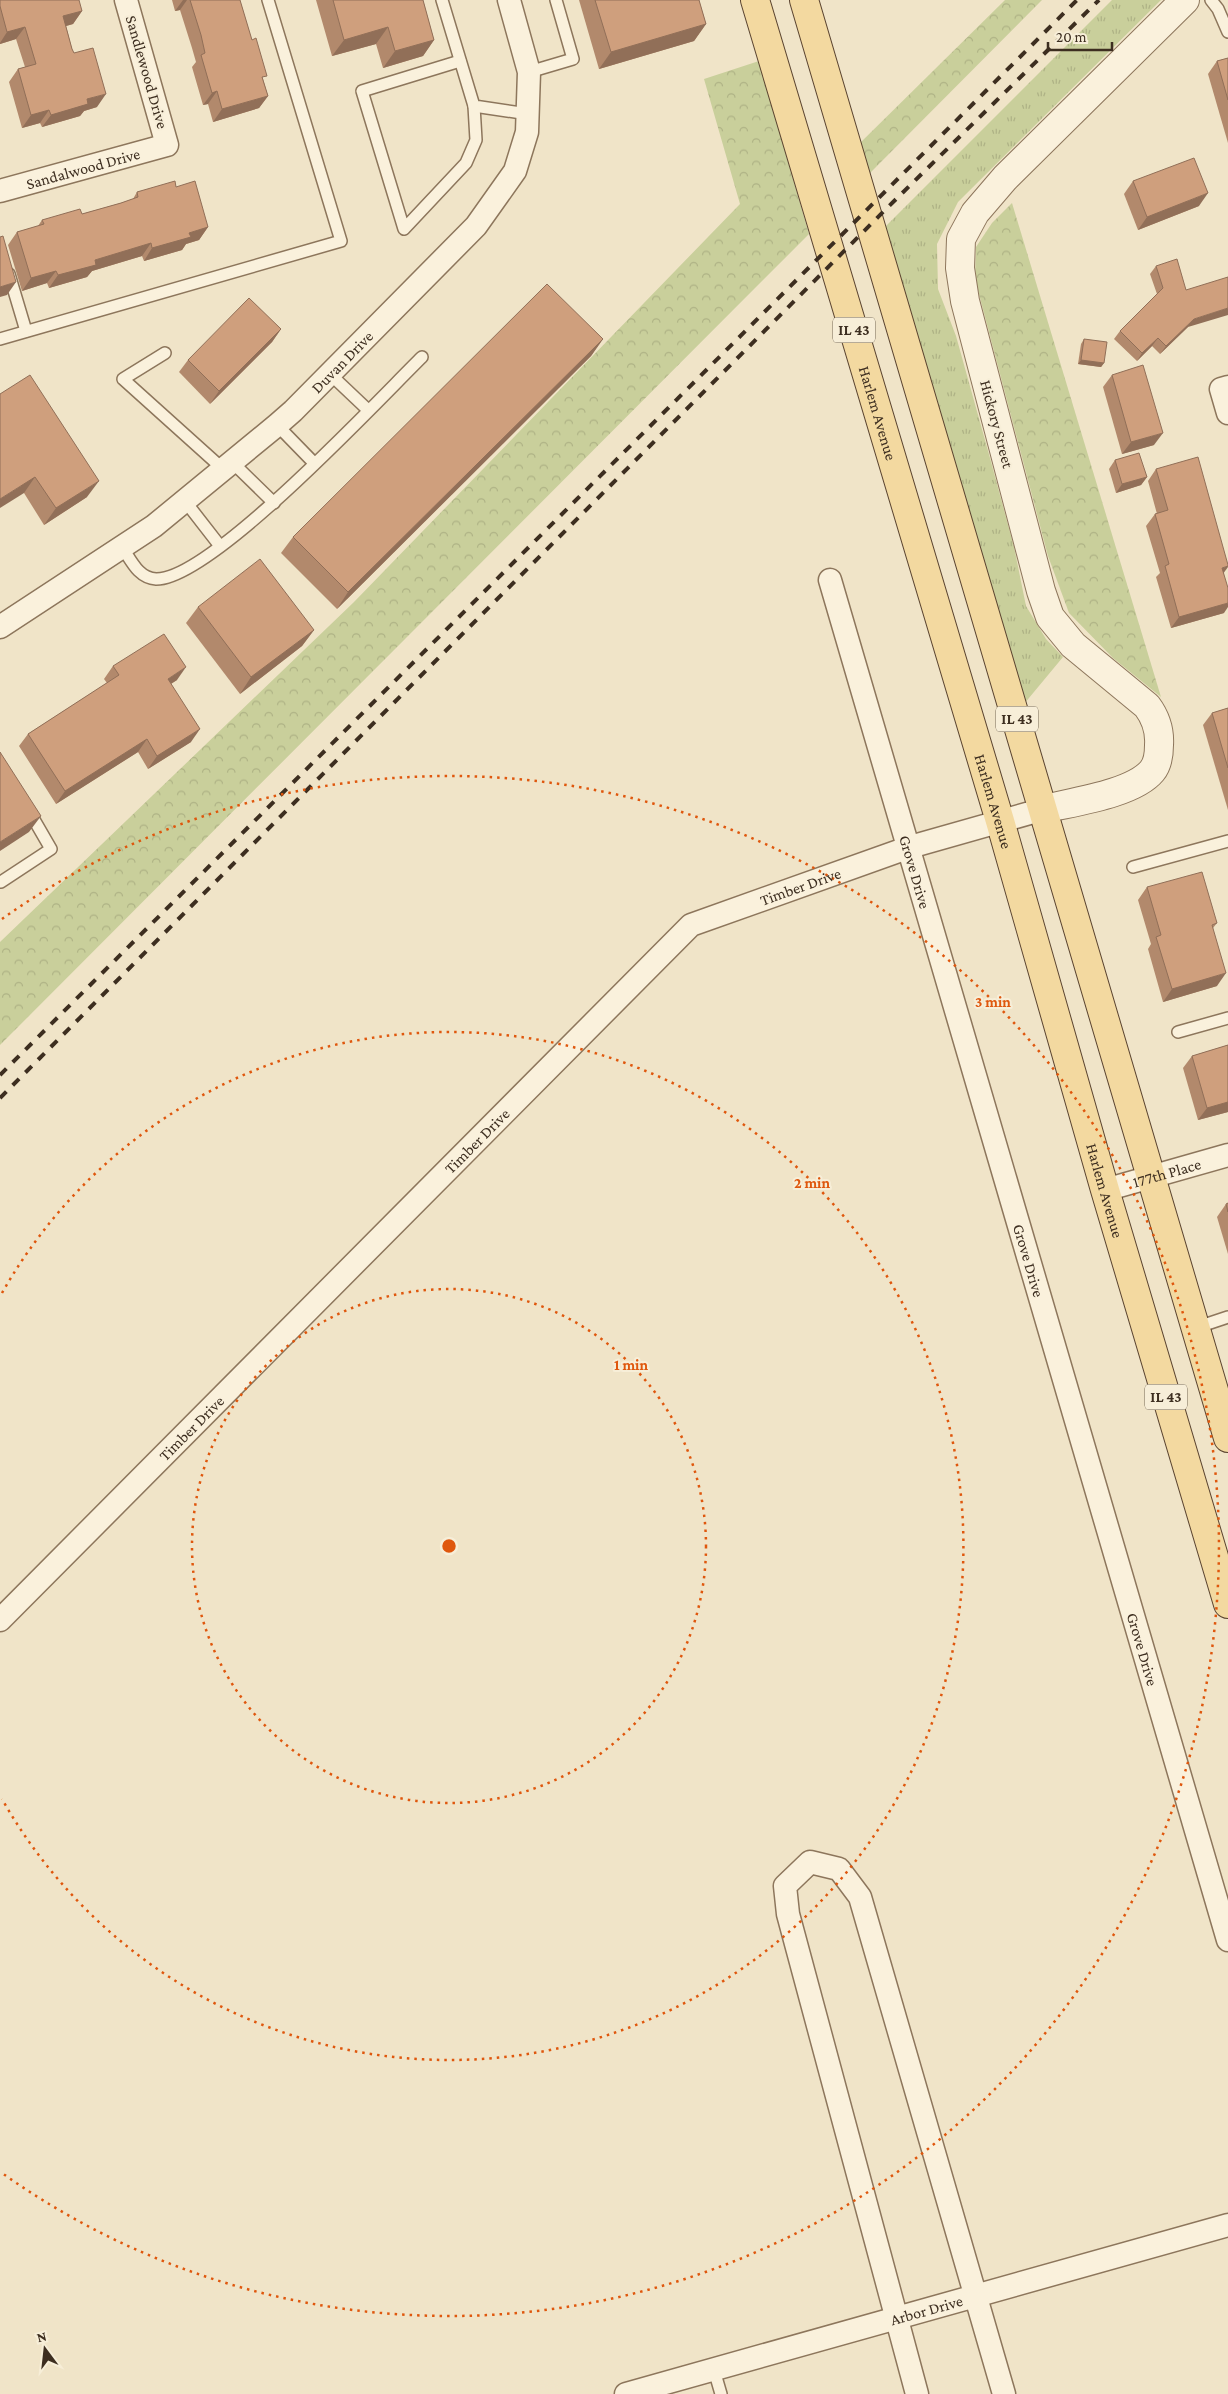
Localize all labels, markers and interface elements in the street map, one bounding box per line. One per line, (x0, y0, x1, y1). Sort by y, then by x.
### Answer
street label: Sandlewood Drive (123, 14, 171, 130)
scale bar (1048, 20, 1112, 52)
text: 20 m (1056, 29, 1087, 45)
street label: Sandalwood Drive (24, 144, 142, 192)
road number: IL 43 (833, 318, 875, 342)
street label: Duvan Drive (308, 327, 376, 396)
street label: Harlem Avenue (856, 364, 900, 462)
street label: Hickory Street (976, 378, 1017, 471)
road number: IL 43 (996, 706, 1038, 732)
street label: Harlem Avenue (972, 752, 1016, 850)
street label: Grove Drive (897, 833, 934, 910)
street label: Timber Drive (758, 864, 843, 908)
text: 3 min (975, 994, 1011, 1010)
street label: Timber Drive (441, 1105, 512, 1177)
street label: Harlem Avenue (1084, 1141, 1127, 1240)
street label: 177th Place (1131, 1155, 1203, 1190)
text: 2 min (794, 1175, 830, 1191)
street label: Grove Drive (1010, 1222, 1048, 1299)
text: 1 min (614, 1357, 648, 1373)
road number: IL 43 (1145, 1384, 1187, 1410)
street label: Timber Drive (155, 1392, 227, 1464)
centre of rings (440, 1537, 458, 1555)
street label: Grove Drive (1124, 1611, 1162, 1688)
street label: Arbor Drive (888, 2291, 964, 2328)
north arrow (20, 2324, 70, 2374)
text: N (35, 2327, 49, 2345)

